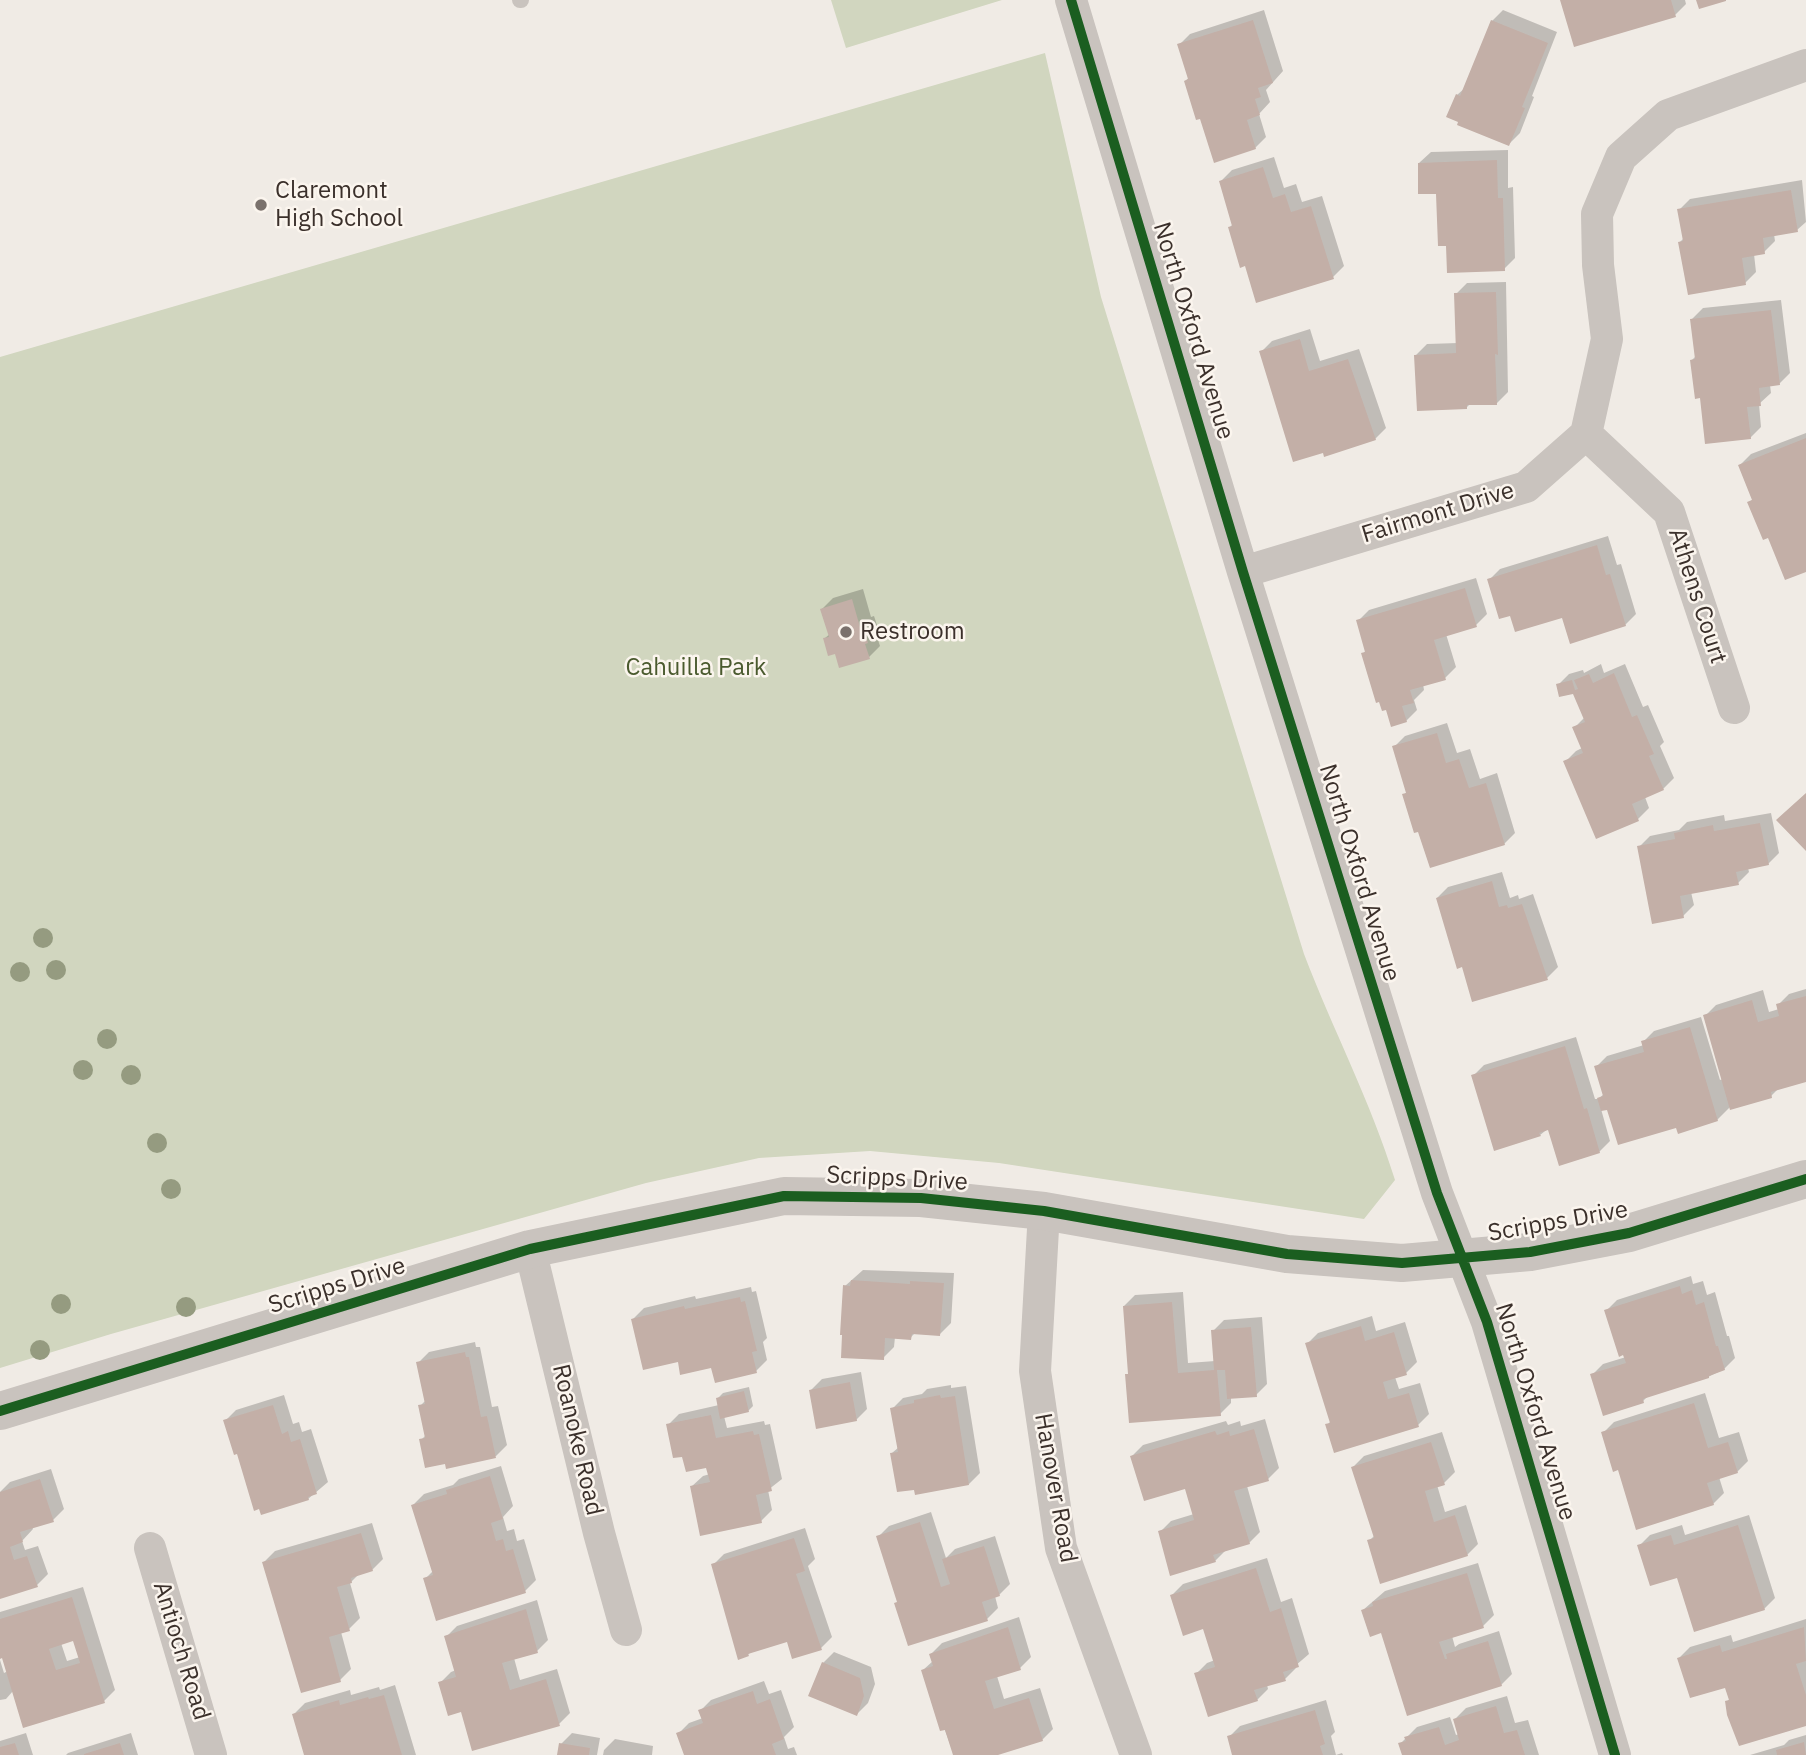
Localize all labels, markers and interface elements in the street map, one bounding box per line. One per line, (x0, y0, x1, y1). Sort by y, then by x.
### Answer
place label: Claremont High School (275, 177, 403, 233)
marker: Claremont High School (253, 197, 269, 213)
street label: North Oxford Avenue (1146, 219, 1240, 443)
street label: Fairmont Drive (1358, 476, 1518, 550)
street label: Athens Court (1662, 525, 1732, 667)
place label: Restroom (860, 618, 965, 646)
marker: Restroom (838, 624, 854, 640)
park label: Cahuilla Park (626, 654, 766, 682)
street label: North Oxford Avenue (1312, 761, 1406, 985)
street label: Scripps Drive (825, 1161, 969, 1197)
street label: Scripps Drive (1486, 1196, 1630, 1248)
street label: Scripps Drive (265, 1252, 409, 1320)
street label: North Oxford Avenue (1488, 1300, 1582, 1524)
street label: Roanoke Road (546, 1361, 608, 1519)
street label: Hanover Road (1028, 1411, 1082, 1565)
street label: Antioch Road (146, 1578, 216, 1724)

